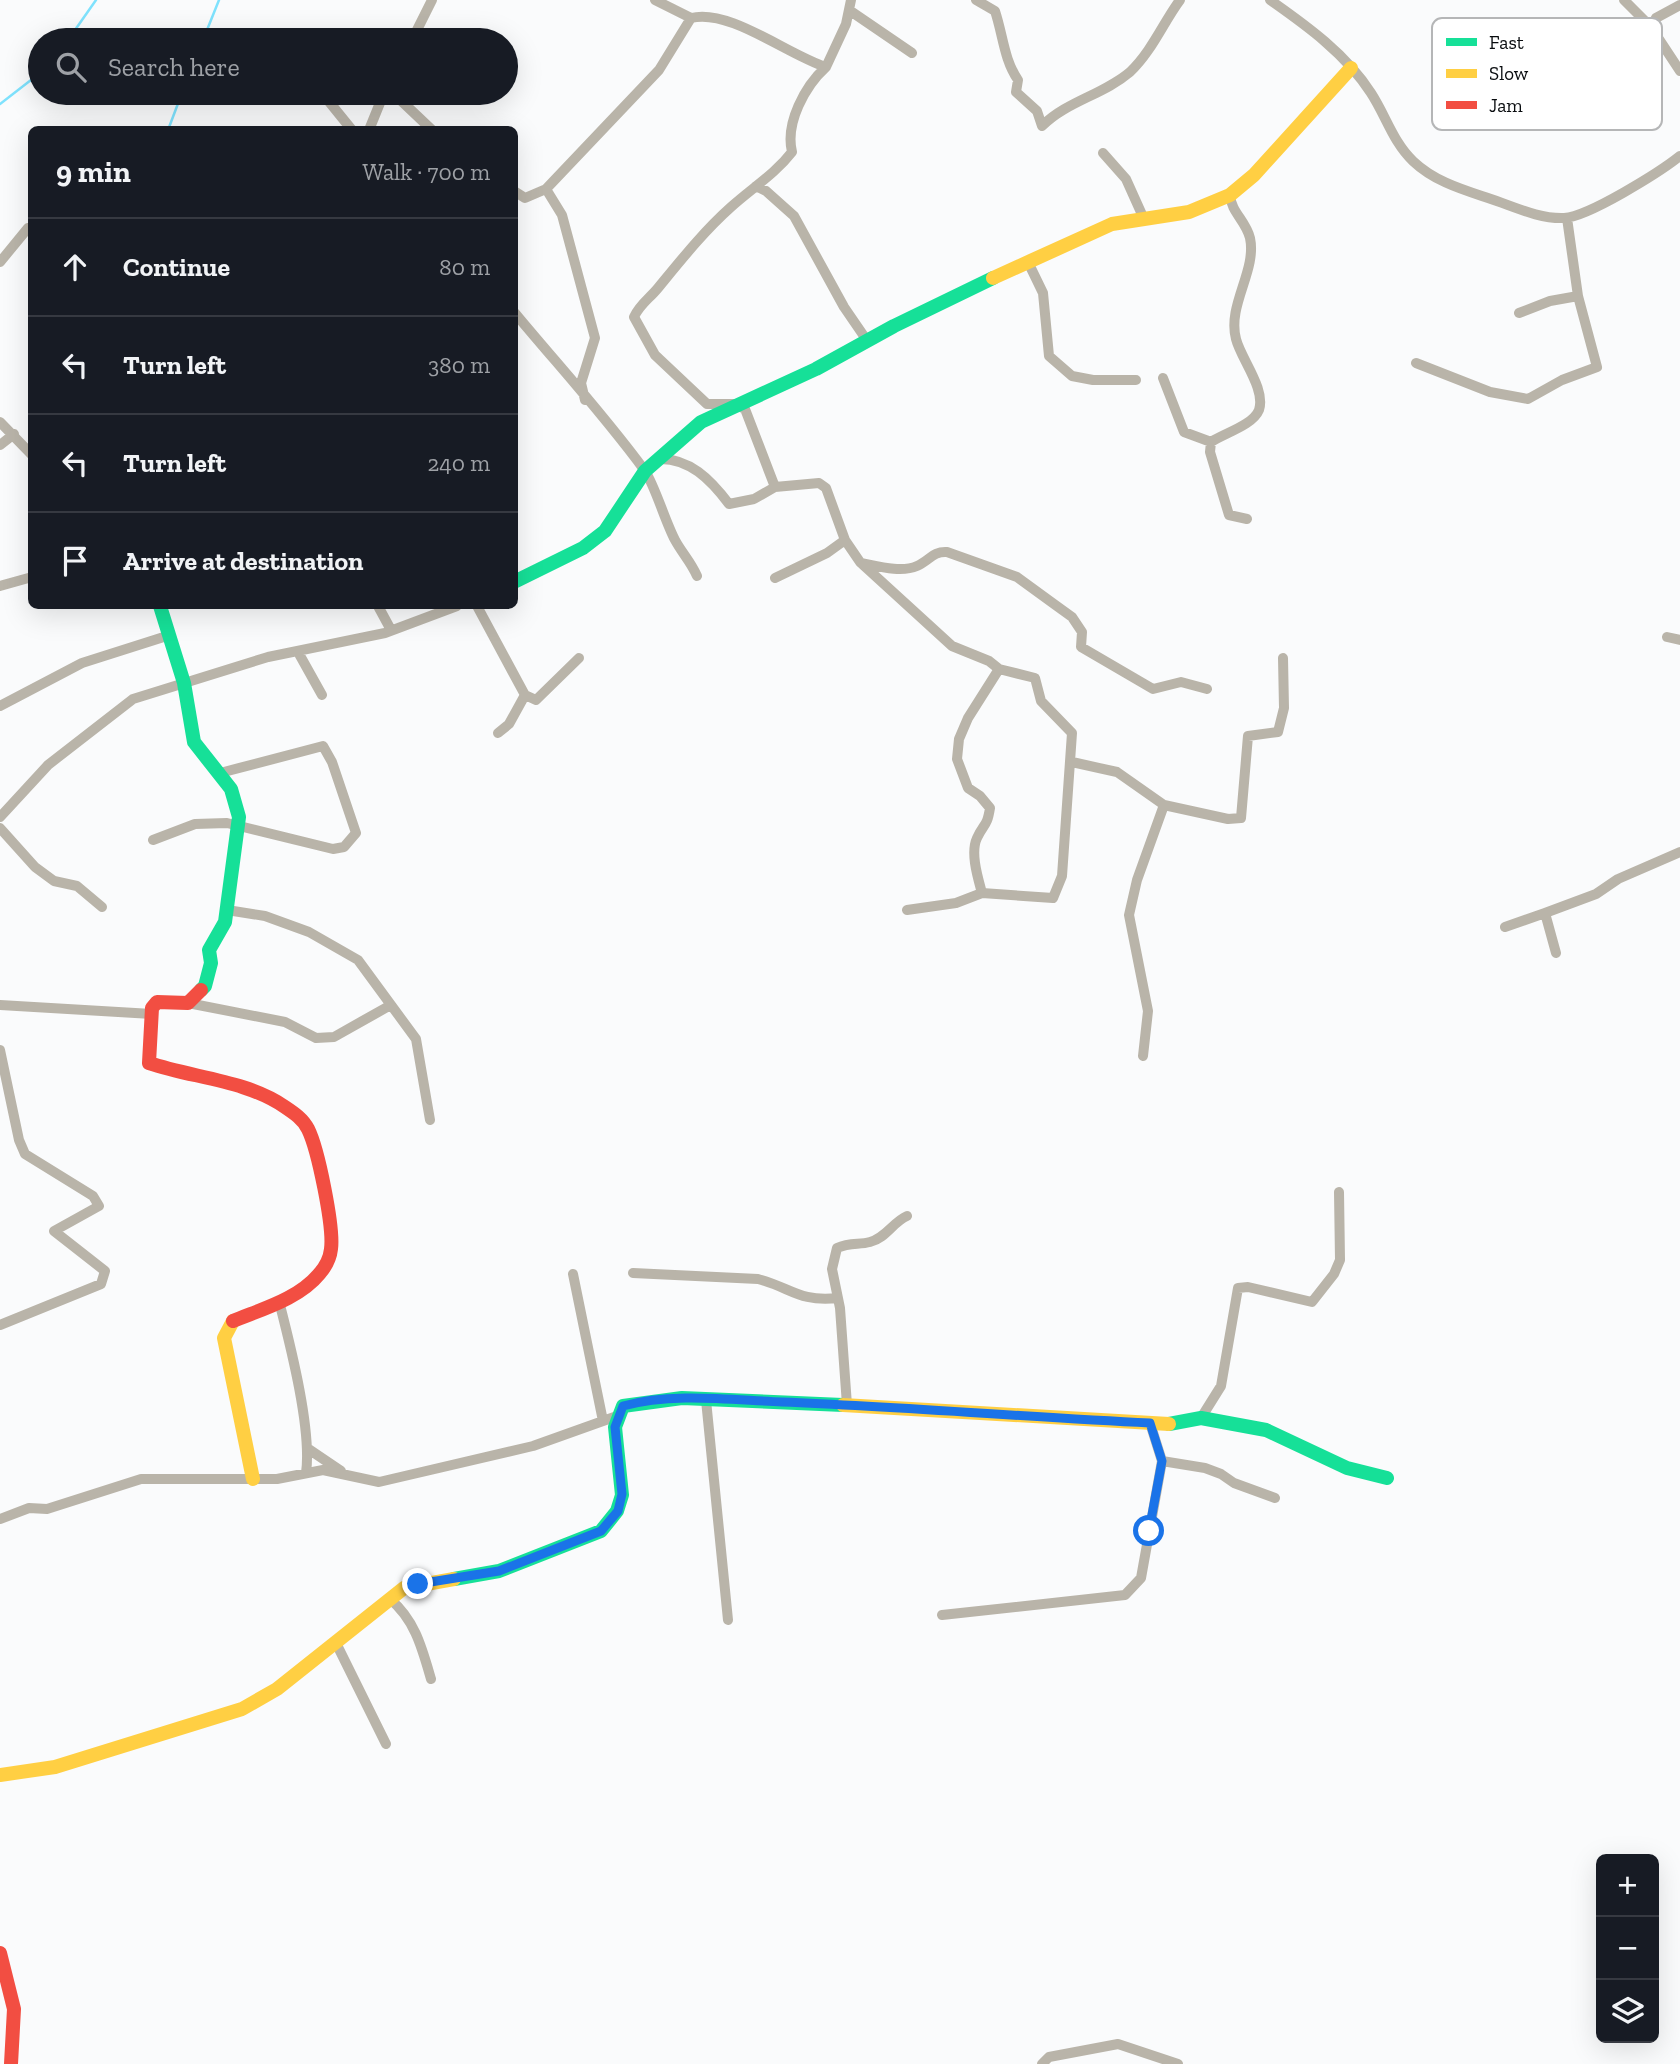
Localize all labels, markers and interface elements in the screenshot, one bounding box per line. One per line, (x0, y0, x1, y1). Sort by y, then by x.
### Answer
legend (1432, 18, 1662, 130)
search box (28, 28, 518, 105)
text: Fast (1489, 31, 1524, 54)
icon: search (52, 48, 90, 86)
text: Search here (108, 51, 240, 83)
text: Slow (1489, 62, 1529, 85)
text: Jam (1489, 94, 1523, 117)
text: 9 min (56, 154, 131, 190)
text: Walk · 700 m (362, 158, 490, 186)
icon: ahead (56, 248, 94, 286)
text: Continue (123, 251, 230, 283)
text: 80 m (439, 253, 490, 281)
icon: left (56, 346, 94, 384)
text: Turn left (123, 349, 226, 381)
text: 380 m (428, 351, 490, 379)
icon: left (56, 444, 94, 482)
text: Turn left (123, 447, 226, 479)
text: 240 m (427, 449, 490, 477)
icon: arrive (56, 542, 94, 580)
text: Arrive at destination (123, 545, 363, 577)
route start (1133, 1515, 1164, 1546)
route end (402, 1568, 433, 1599)
map controls (1596, 1854, 1659, 2043)
button: + (1596, 1854, 1659, 1917)
button: − (1596, 1917, 1659, 1980)
button: layers (1596, 1980, 1659, 2043)

